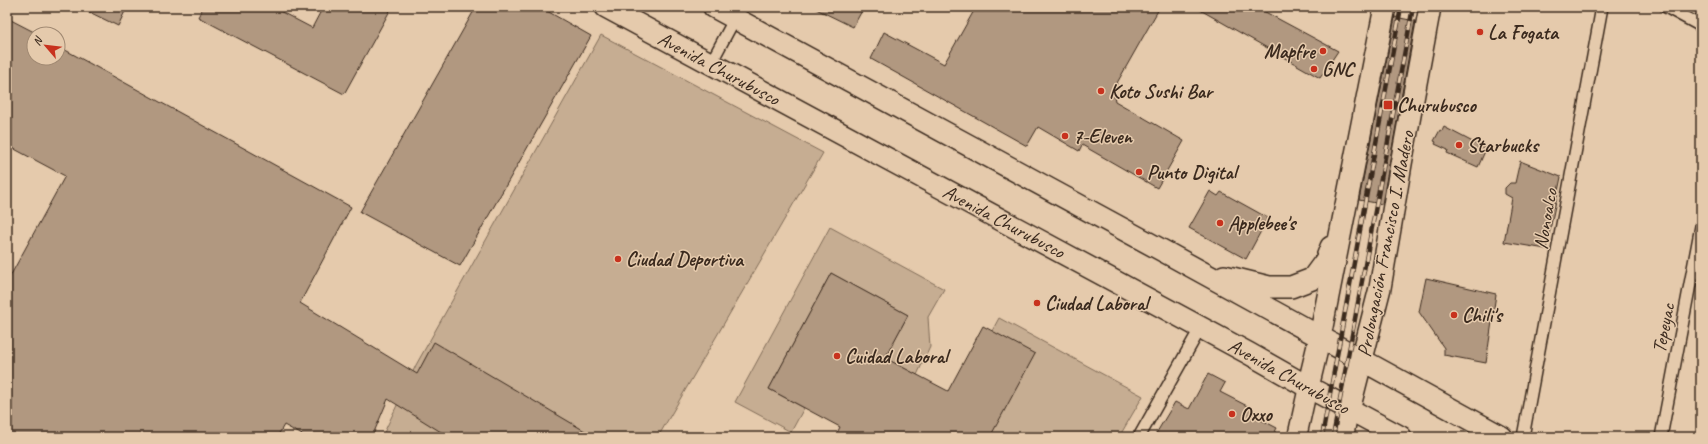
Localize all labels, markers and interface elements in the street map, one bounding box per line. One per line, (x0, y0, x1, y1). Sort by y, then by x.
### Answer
place label: La Fogata (1488, 20, 1560, 45)
north arrow (26, 26, 66, 66)
street label: Avenida Churubusco (654, 26, 785, 111)
marker: La Fogata (1475, 27, 1485, 37)
text: N (29, 33, 46, 48)
place label: Mapfre (1264, 39, 1316, 64)
marker: Mapfre (1318, 46, 1328, 56)
place label: GNC (1322, 57, 1356, 82)
marker: GNC (1309, 64, 1319, 74)
place label: Koto Sushi Bar (1109, 79, 1215, 104)
marker: Koto Sushi Bar (1096, 86, 1106, 96)
place label: Churubusco (1397, 93, 1477, 118)
marker: Churubusco (1382, 99, 1394, 111)
place label: 7-Eleven (1073, 124, 1134, 149)
street label: Prolongación Francisco I. Madero (1351, 128, 1420, 359)
marker: 7-Eleven (1060, 131, 1070, 141)
place label: Starbucks (1467, 133, 1540, 158)
marker: Starbucks (1454, 140, 1464, 150)
place label: Punto Digital (1147, 160, 1240, 185)
marker: Punto Digital (1134, 167, 1144, 177)
street label: Avenida Churubusco (939, 179, 1070, 264)
street label: Nonoalco (1528, 186, 1563, 251)
place label: Applebee's (1228, 211, 1297, 236)
marker: Applebee's (1215, 218, 1225, 228)
place label: Ciudad Deportiva (626, 247, 745, 272)
marker: Ciudad Deportiva (613, 254, 623, 264)
place label: Ciudad Laboral (1045, 291, 1151, 316)
marker: Ciudad Laboral (1032, 298, 1042, 308)
street label: Tepeyac (1646, 300, 1681, 355)
place label: Chili's (1462, 303, 1504, 328)
marker: Chili's (1449, 310, 1459, 320)
street label: Avenida Churubusco (1224, 333, 1354, 420)
place label: Cuidad Laboral (845, 344, 951, 369)
marker: Cuidad Laboral (832, 351, 842, 361)
place label: Oxxo (1240, 402, 1273, 427)
marker: Oxxo (1227, 409, 1237, 419)

